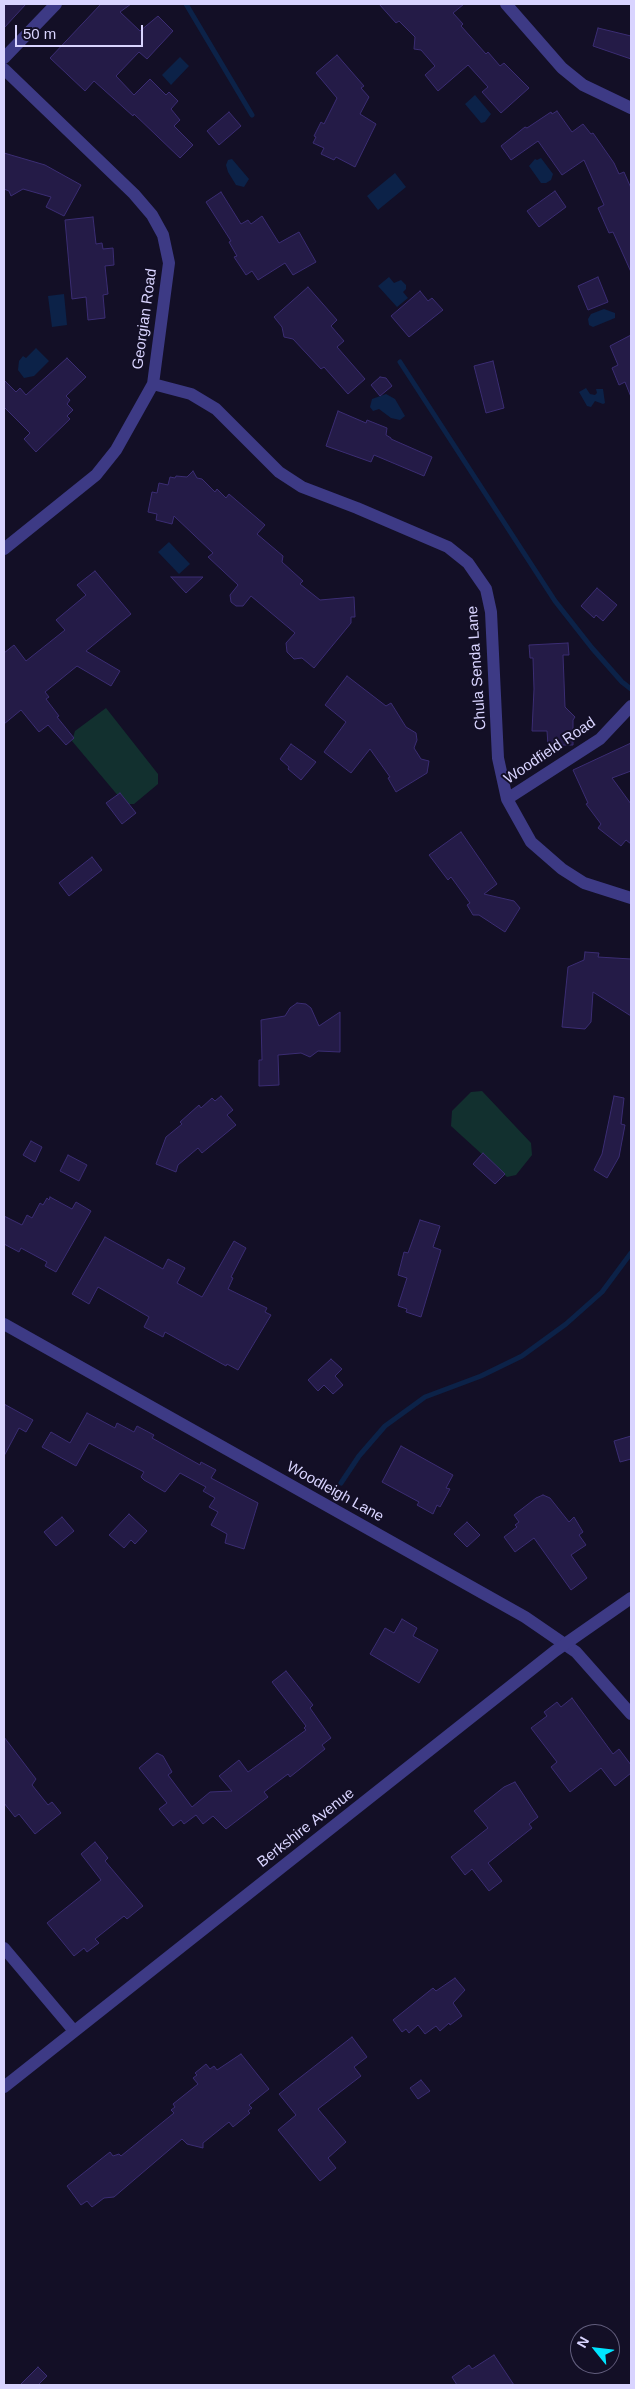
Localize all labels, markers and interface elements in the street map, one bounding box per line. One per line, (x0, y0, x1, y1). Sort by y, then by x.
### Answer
scale bar (18, 15, 145, 47)
text: 50 m (23, 25, 56, 42)
street label: Georgian Road (129, 267, 161, 371)
street label: Chula Senda Lane (464, 605, 490, 731)
street label: Woodfield Road (501, 714, 599, 788)
street label: Woodleigh Lane (283, 1458, 387, 1526)
street label: Berkshire Avenue (254, 1785, 358, 1871)
north arrow (570, 2324, 620, 2374)
text: N (573, 2334, 592, 2351)

